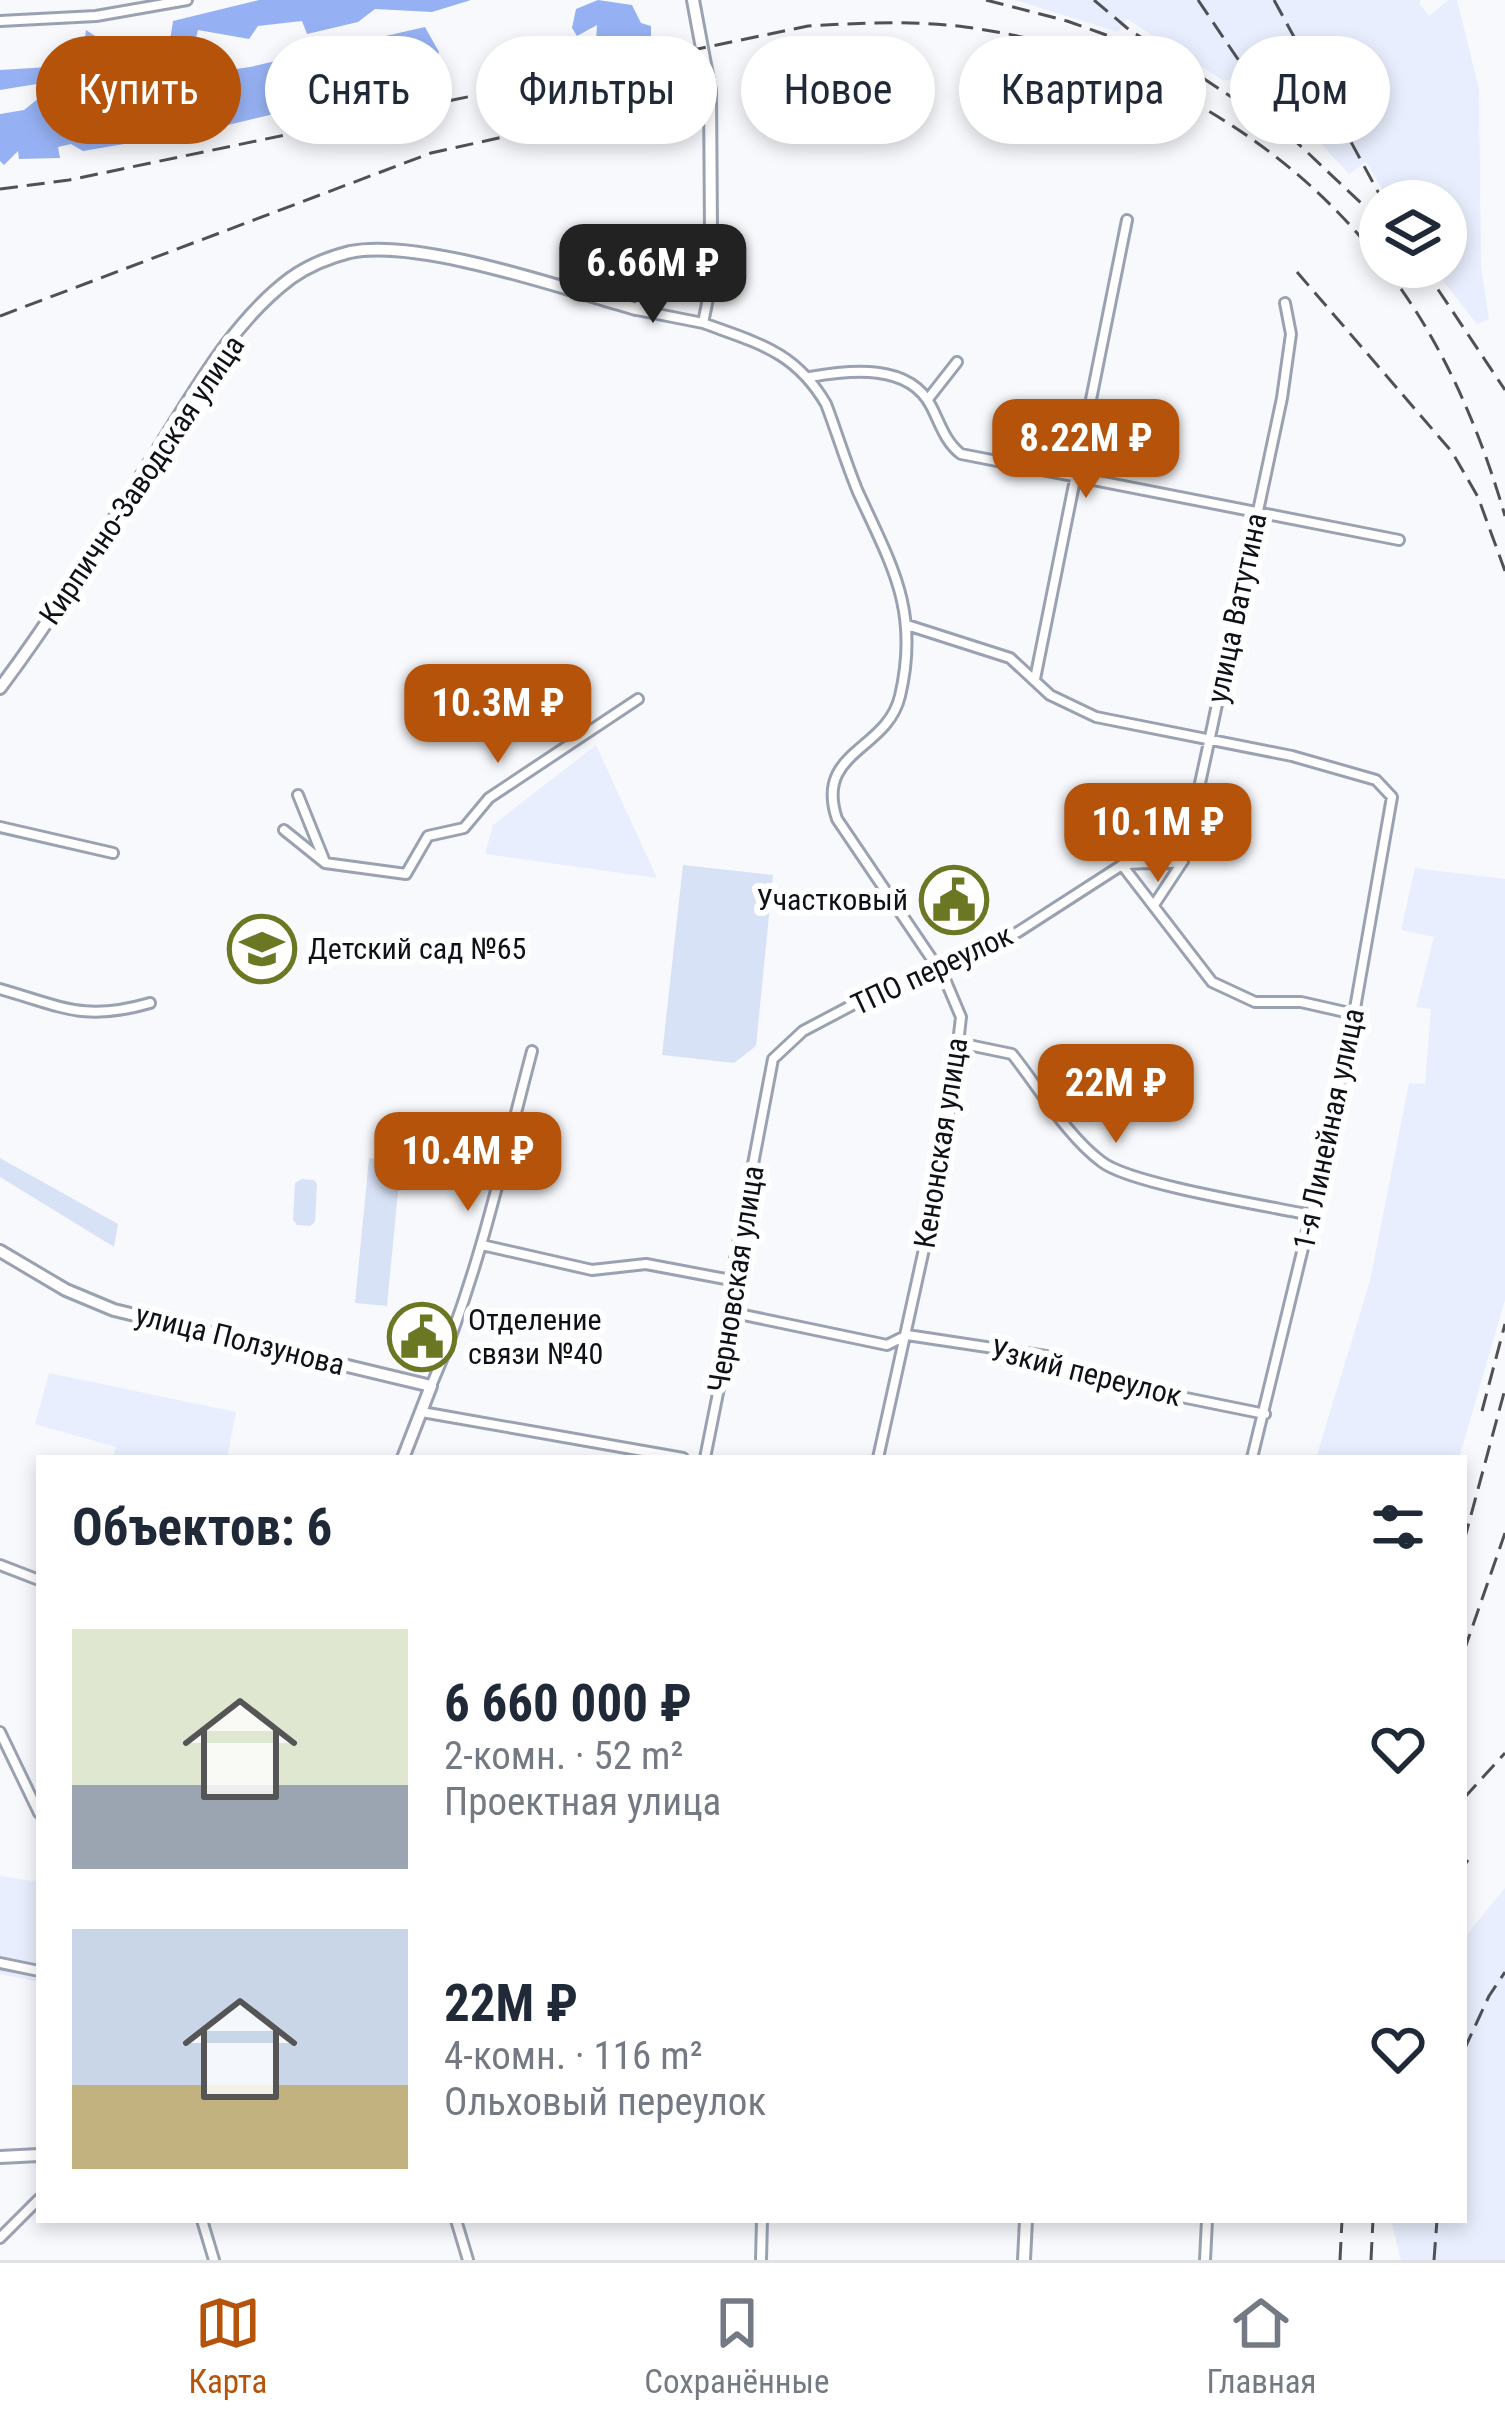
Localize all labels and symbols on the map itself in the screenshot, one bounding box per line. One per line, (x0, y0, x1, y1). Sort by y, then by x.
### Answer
pin: 6.66M ₽ (542, 224, 764, 326)
street label: Кирпично-Заводская улица (32, 329, 251, 631)
pin: 8.22M ₽ (975, 399, 1197, 501)
street label: улица Ватутина (1199, 510, 1274, 706)
pin: 10.3M ₽ (387, 664, 609, 766)
pin: 10.1M ₽ (1047, 783, 1269, 885)
public building icon: Участковый (919, 865, 989, 935)
place label: Участковый (757, 882, 908, 917)
school or university icon: Детский сад №65 (227, 914, 297, 984)
street label: ТПО переулок (846, 917, 1018, 1022)
place label: Детский сад №65 (308, 931, 526, 966)
street label: 1-я Линейная улица (1286, 1005, 1371, 1253)
street label: Кенонская улица (907, 1035, 974, 1251)
pin: 22M ₽ (1032, 1044, 1200, 1146)
pin: 10.4M ₽ (357, 1112, 579, 1214)
street label: Черновская улица (700, 1163, 771, 1395)
street label: улица Ползунова (132, 1297, 348, 1382)
public building icon: Отделение связи №40 (387, 1302, 457, 1372)
place label: Отделение связи №40 (468, 1302, 603, 1371)
street label: Узкий переулок (987, 1332, 1185, 1413)

